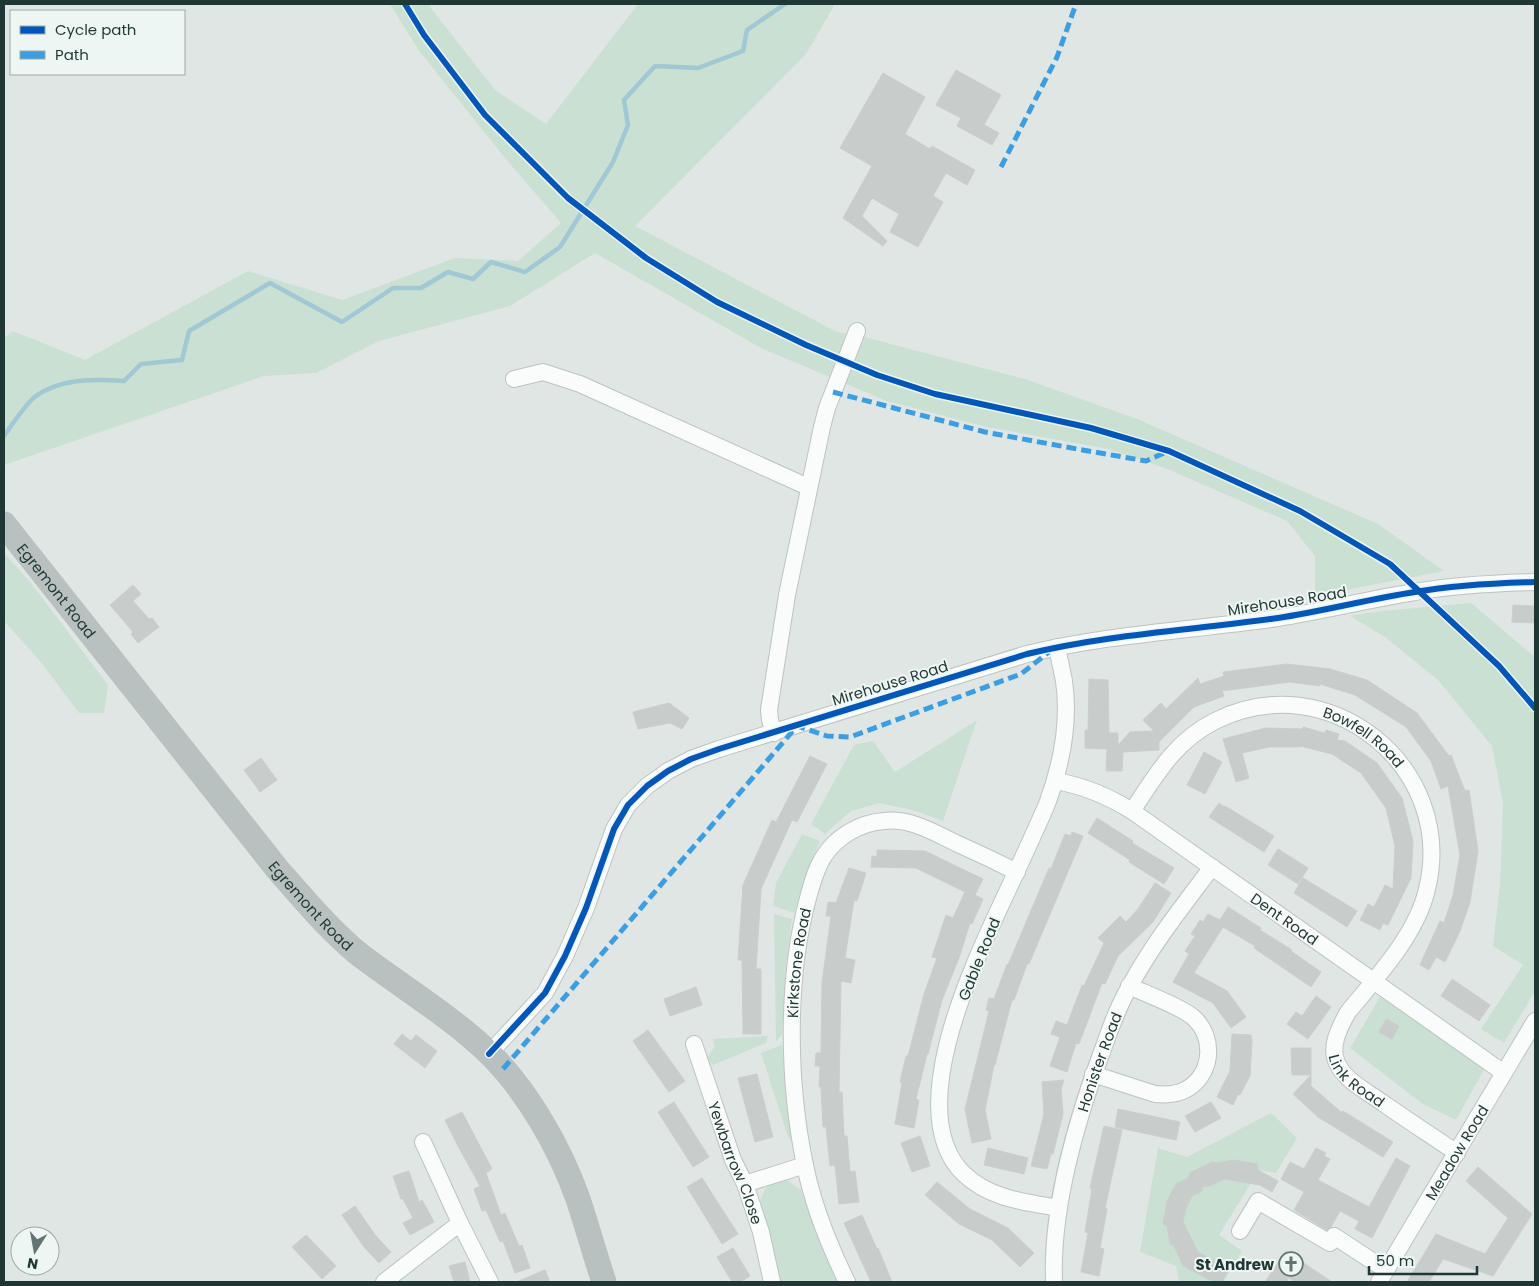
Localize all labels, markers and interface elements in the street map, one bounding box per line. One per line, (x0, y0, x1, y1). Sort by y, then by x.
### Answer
legend (10, 10, 185, 75)
text: Cycle path (55, 19, 136, 40)
text: Path (55, 44, 89, 65)
street label: Egremont Road (13, 539, 101, 643)
street label: Mirehouse Road (1226, 581, 1348, 621)
street label: Mirehouse Road (829, 655, 951, 711)
street label: Bowfell Road (1321, 701, 1410, 772)
street label: Egremont Road (264, 856, 358, 955)
street label: Dent Road (1247, 888, 1323, 950)
street label: Kirkstone Road (781, 906, 816, 1018)
street label: Gable Road (953, 914, 1005, 1004)
street label: Honister Road (1072, 1009, 1126, 1114)
street label: Link Road (1324, 1052, 1389, 1112)
street label: Yewbarrow Close (704, 1099, 768, 1227)
street label: Meadow Road (1420, 1101, 1493, 1204)
north arrow (10, 1226, 60, 1276)
scale bar (1369, 1244, 1476, 1276)
text: 50 m (1376, 1250, 1414, 1271)
church icon: St Andrew (1278, 1251, 1304, 1277)
text: N (25, 1253, 40, 1275)
place label: St Andrew (1196, 1254, 1274, 1275)

